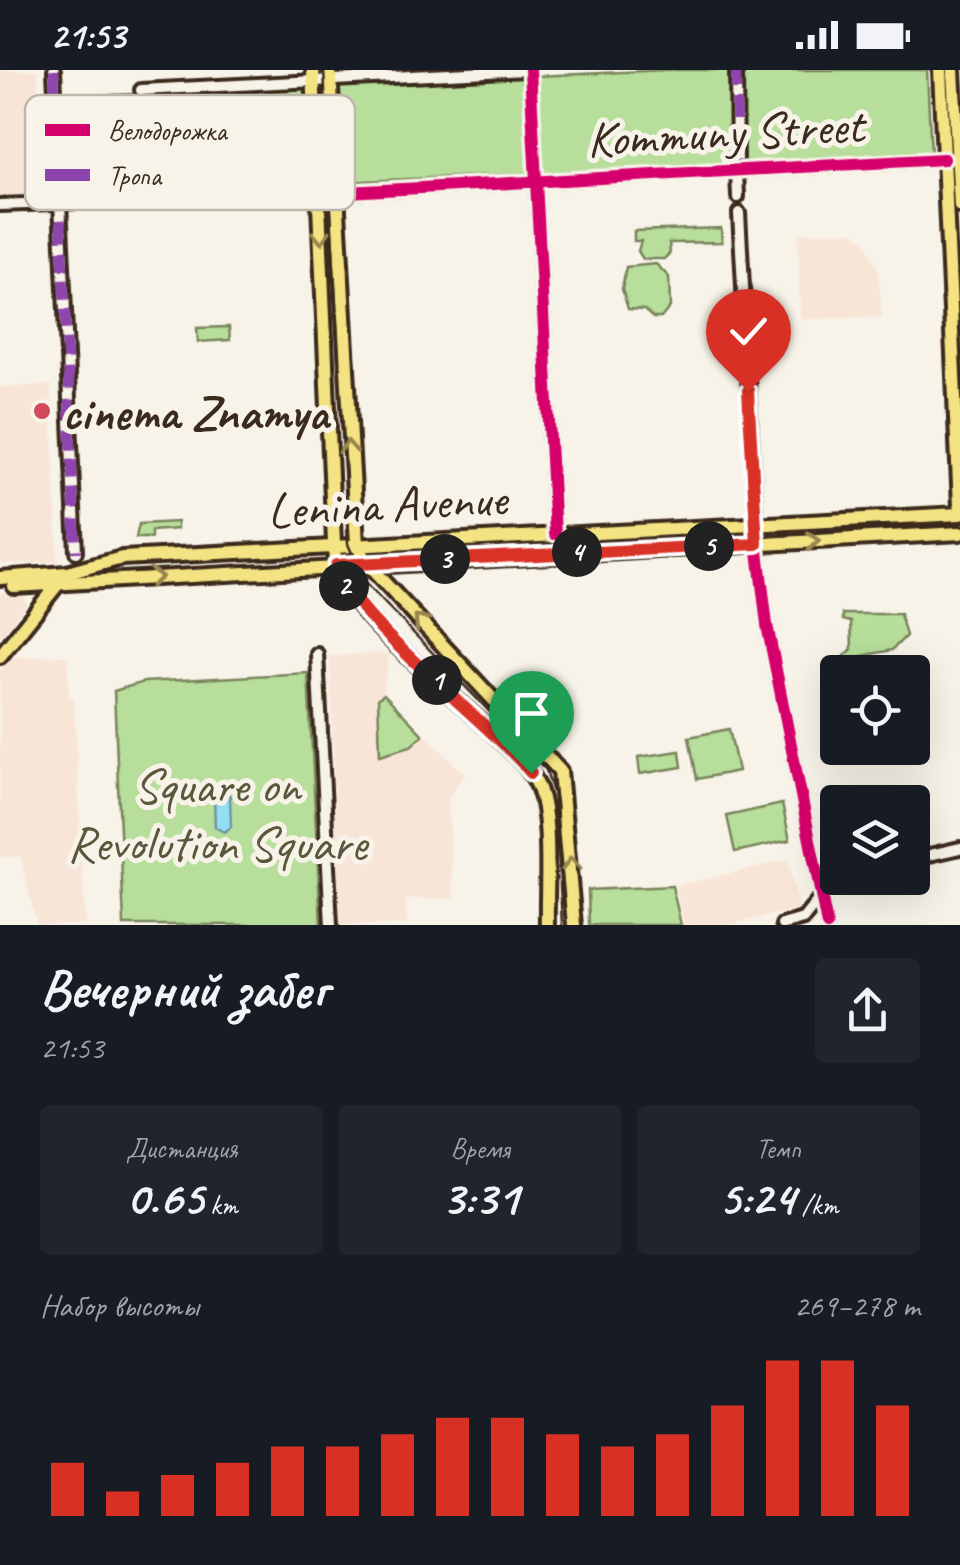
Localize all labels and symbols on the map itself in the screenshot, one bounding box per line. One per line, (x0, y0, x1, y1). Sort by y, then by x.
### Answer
street label: Kommuny Street (585, 94, 869, 171)
legend (25, 95, 355, 210)
text: Велодорожка (108, 113, 228, 148)
text: Тропа (108, 158, 163, 193)
one-way arrow (310, 230, 331, 246)
pin (706, 289, 791, 392)
place label: cinema Znamya (62, 381, 332, 444)
marker: cinema Znamya (31, 400, 53, 422)
one-way arrow (338, 438, 359, 454)
street label: Lenina Avenue (266, 467, 511, 542)
pin: 5 (684, 521, 734, 571)
pin: 4 (552, 527, 602, 577)
one-way arrow (805, 530, 821, 551)
pin: 3 (420, 534, 470, 584)
pin: 2 (319, 561, 369, 611)
one-way arrow (148, 566, 164, 588)
one-way arrow (414, 614, 432, 632)
pin: 1 (412, 655, 462, 705)
pin (489, 671, 574, 774)
park label: Square on Revolution Square (67, 754, 370, 875)
one-way arrow (561, 855, 582, 871)

